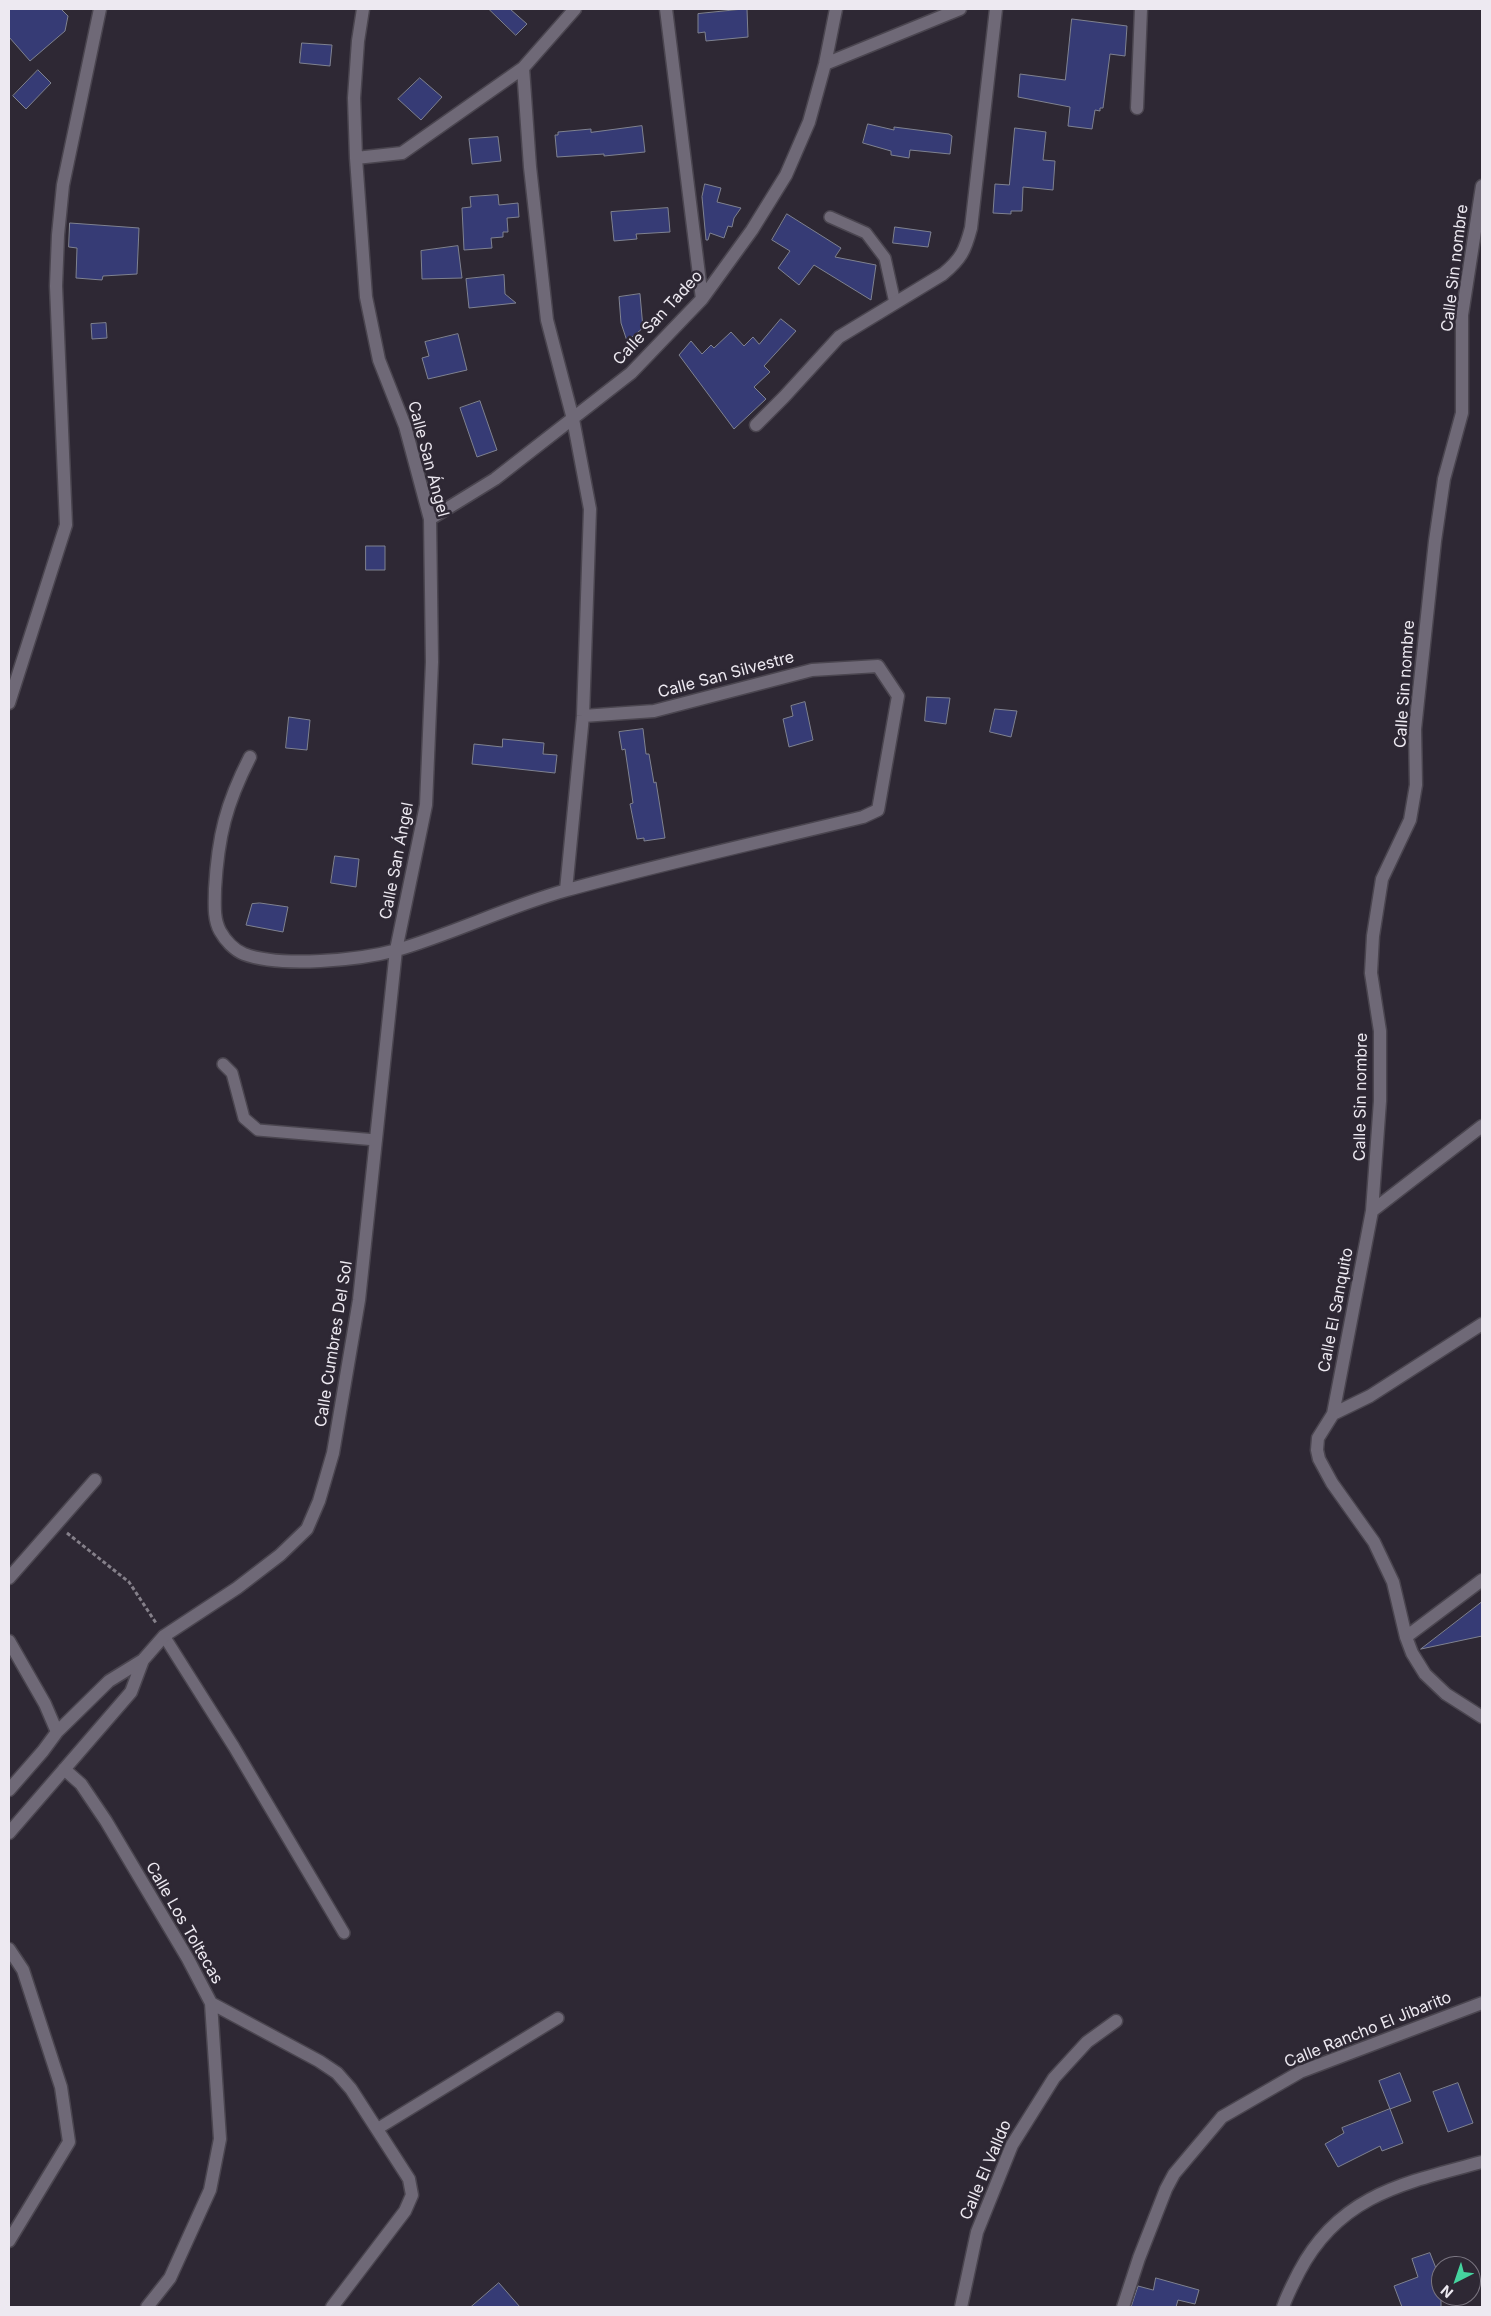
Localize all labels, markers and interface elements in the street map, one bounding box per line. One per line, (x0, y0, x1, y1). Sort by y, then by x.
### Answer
street label: Calle Sin nombre (1438, 203, 1472, 333)
street label: Calle San Tadeo (609, 267, 707, 369)
street label: Calle San Ángel (403, 399, 453, 519)
street label: Calle Sin nombre (1391, 619, 1419, 749)
street label: Calle San Silvestre (656, 648, 796, 702)
street label: Calle San Ángel (376, 801, 418, 921)
street label: Calle Sin nombre (1350, 1033, 1372, 1161)
street label: Calle El Sanquito (1314, 1246, 1358, 1374)
street label: Calle Cumbres Del Sol (311, 1259, 357, 1429)
street label: Calle Los Toltecas (141, 1859, 227, 1987)
street label: Calle Rancho El Jibarito (1282, 1988, 1454, 2072)
street label: Calle El Valldo (956, 2117, 1016, 2223)
north arrow (1431, 2256, 1481, 2306)
text: N (1437, 2282, 1456, 2302)

